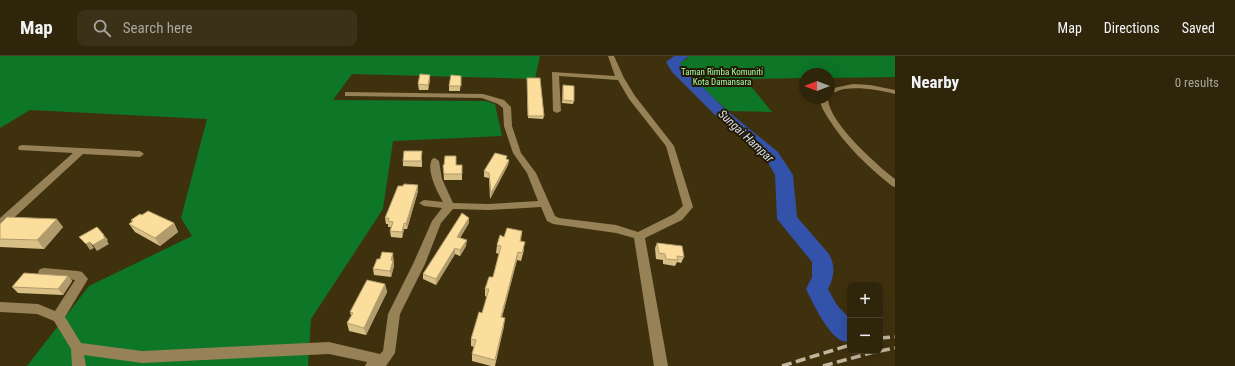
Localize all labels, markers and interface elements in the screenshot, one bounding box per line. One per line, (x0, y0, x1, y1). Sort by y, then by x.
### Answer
search box (77, 10, 357, 46)
text: Map (20, 16, 53, 39)
icon: search (91, 17, 113, 39)
text: Search here (123, 19, 193, 37)
text: Map (1058, 20, 1082, 36)
text: Directions (1104, 20, 1160, 36)
text: Saved (1182, 20, 1215, 36)
park label: Taman Rimba Komuniti Kota Damansara (681, 67, 763, 87)
north arrow (799, 68, 835, 104)
text: Nearby (911, 72, 959, 92)
text: 0 results (1175, 75, 1219, 90)
water label: Sungai Hampar (715, 107, 777, 165)
map controls (847, 282, 883, 354)
button: + (847, 282, 883, 318)
button: − (847, 318, 883, 354)

